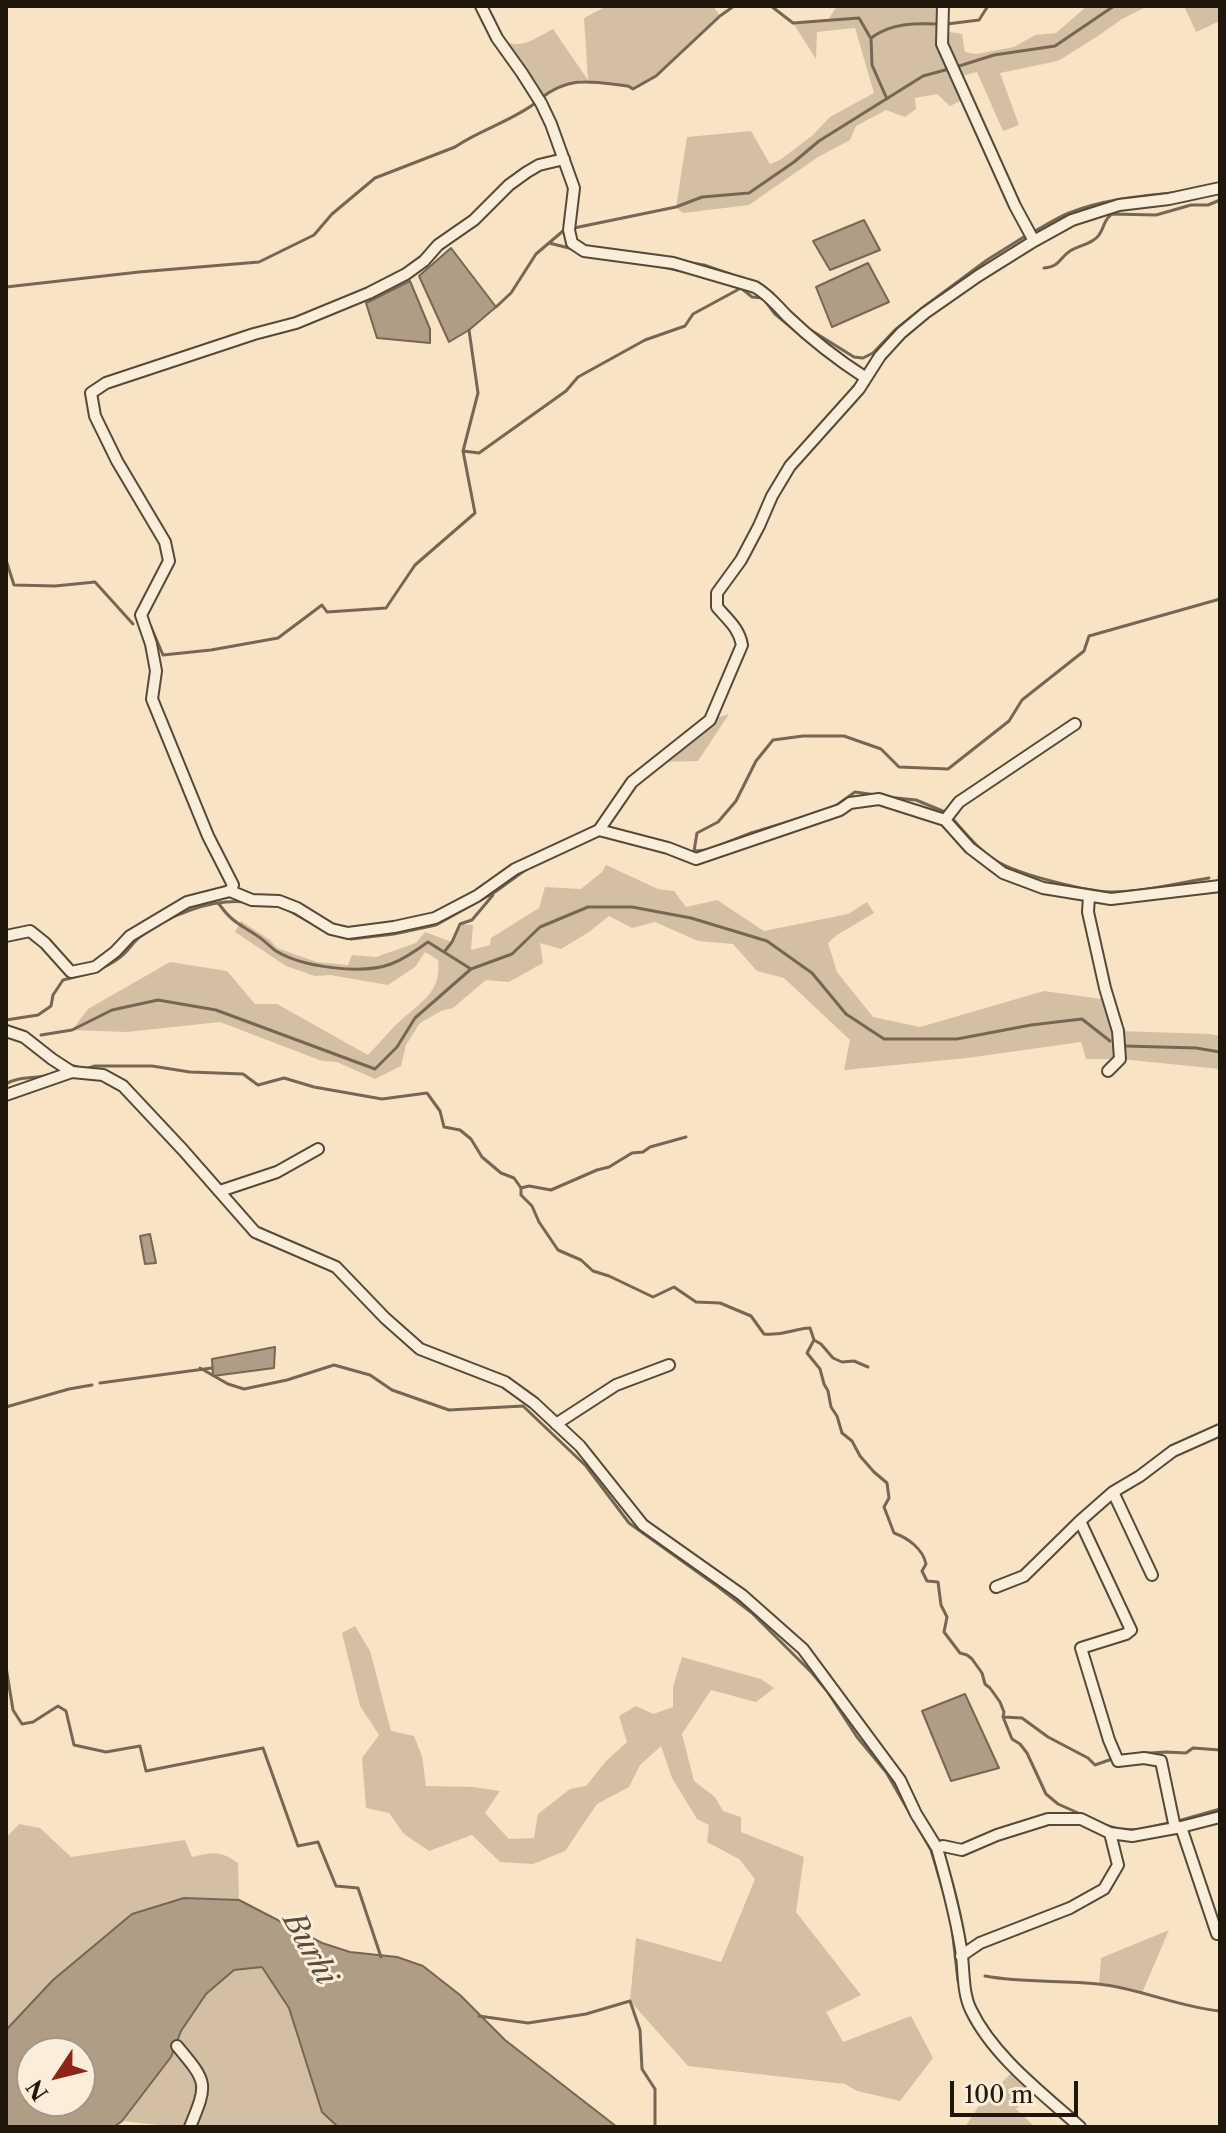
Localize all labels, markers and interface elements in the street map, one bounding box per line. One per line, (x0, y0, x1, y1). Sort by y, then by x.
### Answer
water label: Burhi (274, 1906, 344, 1992)
north arrow (16, 2037, 96, 2117)
scale bar (954, 2065, 1082, 2115)
text: N (21, 2074, 54, 2105)
text: 100 m (964, 2080, 1033, 2109)

